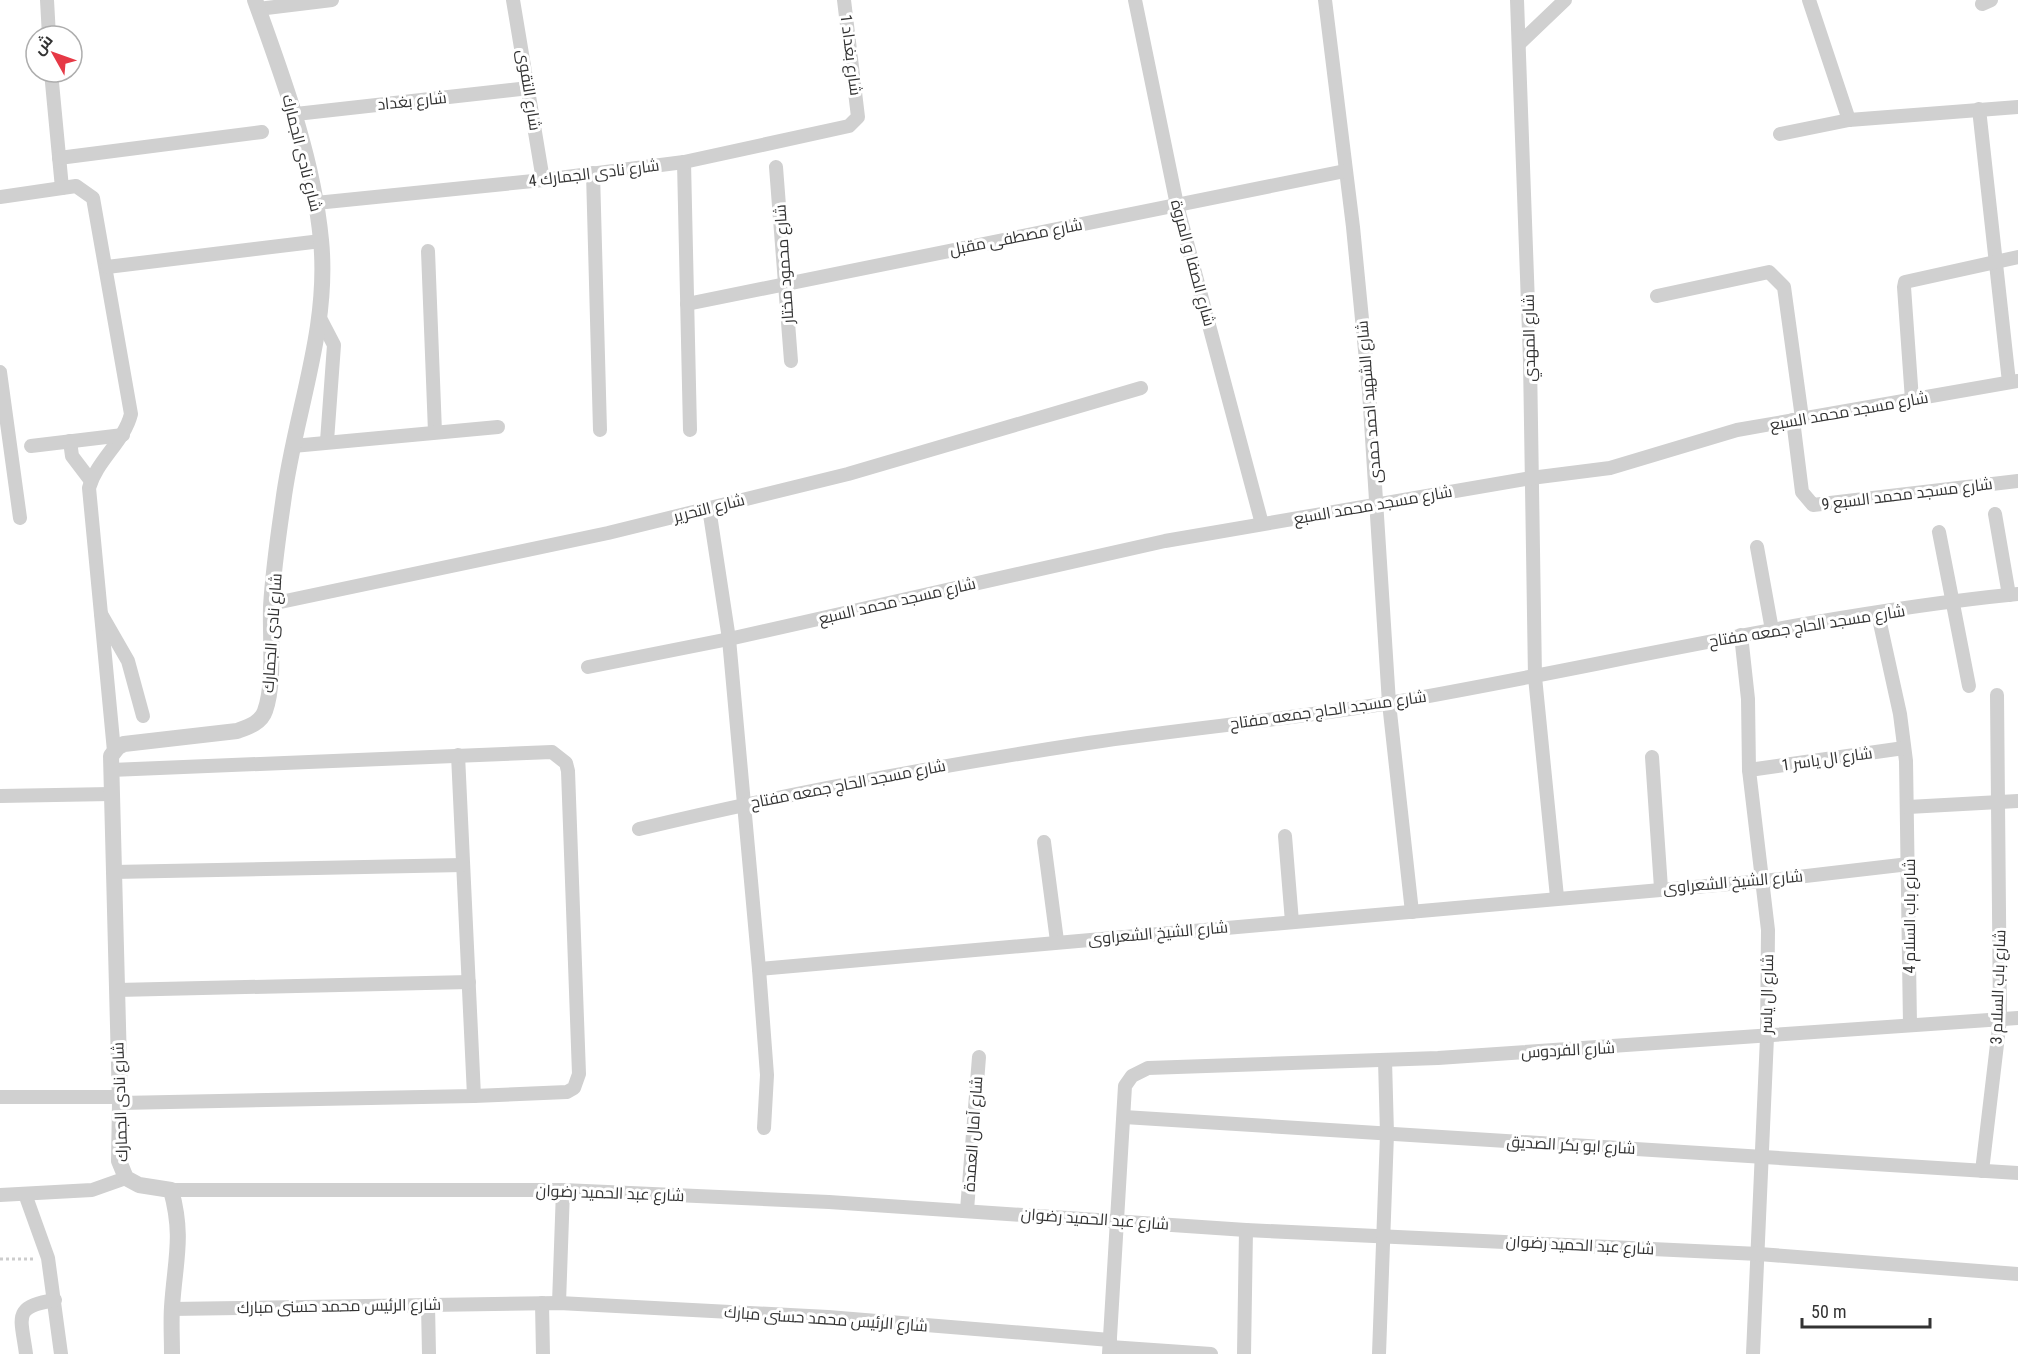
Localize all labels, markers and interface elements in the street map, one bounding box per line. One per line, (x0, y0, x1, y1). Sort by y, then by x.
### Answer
street label: شارع بغداد 1 (835, 13, 865, 97)
north arrow (24, 24, 84, 84)
text: ش (29, 31, 57, 59)
street label: شارع التقوى (511, 48, 545, 132)
street label: شارع بغداد (376, 88, 448, 116)
street label: شارع نادى الجمارك (276, 92, 326, 214)
street label: شارع نادى الجمارك 4 (528, 156, 661, 192)
street label: شارع الصفا و المروة (1165, 198, 1219, 329)
street label: شارع محمود مختار (770, 204, 800, 325)
street label: شارع مصطفى مقبل (948, 215, 1084, 261)
street label: شارع المهدي (1519, 294, 1543, 382)
street label: شارع الشهيد احمد حمدى (1352, 320, 1388, 484)
street label: شارع مسجد محمد السبع (1768, 388, 1930, 436)
street label: شارع مسجد محمد السبع 9 (1820, 474, 1994, 516)
street label: شارع مسجد محمد السبع (1292, 482, 1454, 530)
street label: شارع التحرير (670, 490, 747, 528)
street label: شارع نادى الجمارك (258, 572, 288, 694)
street label: شارع مسجد محمد السبع (817, 574, 978, 630)
street label: شارع مسجد الحاج جمعه مفتاح (1707, 601, 1907, 653)
street label: شارع مسجد الحاج جمعه مفتاح (1228, 687, 1428, 735)
street label: شارع ال ياسر 1 (1780, 743, 1874, 777)
street label: شارع مسجد الحاج جمعه مفتاح (749, 756, 948, 814)
street label: شارع باب السلام 4 (1900, 859, 1921, 973)
street label: شارع الشيخ الشعراوى (1662, 866, 1804, 900)
street label: شارع الشيخ الشعراوى (1087, 917, 1229, 951)
street label: شارع باب السلام 3 (1987, 929, 2011, 1045)
street label: شارع ال ياسر (1757, 954, 1779, 1035)
street label: شارع الفردوس (1520, 1038, 1616, 1064)
street label: شارع نادى الجمارك (108, 1042, 134, 1162)
street label: شارع آمال العمدة (959, 1076, 989, 1193)
street label: شارع ابو بكر الصديق (1506, 1132, 1636, 1160)
street label: شارع عبد الحميد رضوان (535, 1181, 685, 1207)
street label: شارع عبد الحميد رضوان (1020, 1204, 1170, 1236)
street label: شارع عبد الحميد رضوان (1505, 1232, 1655, 1260)
scale bar (1802, 1291, 1930, 1329)
street label: شارع الرئيس محمد حسنى مبارك (237, 1295, 441, 1319)
text: 50 m (1811, 1301, 1846, 1322)
street label: شارع الرئيس محمد حسنى مبارك (723, 1302, 929, 1338)

